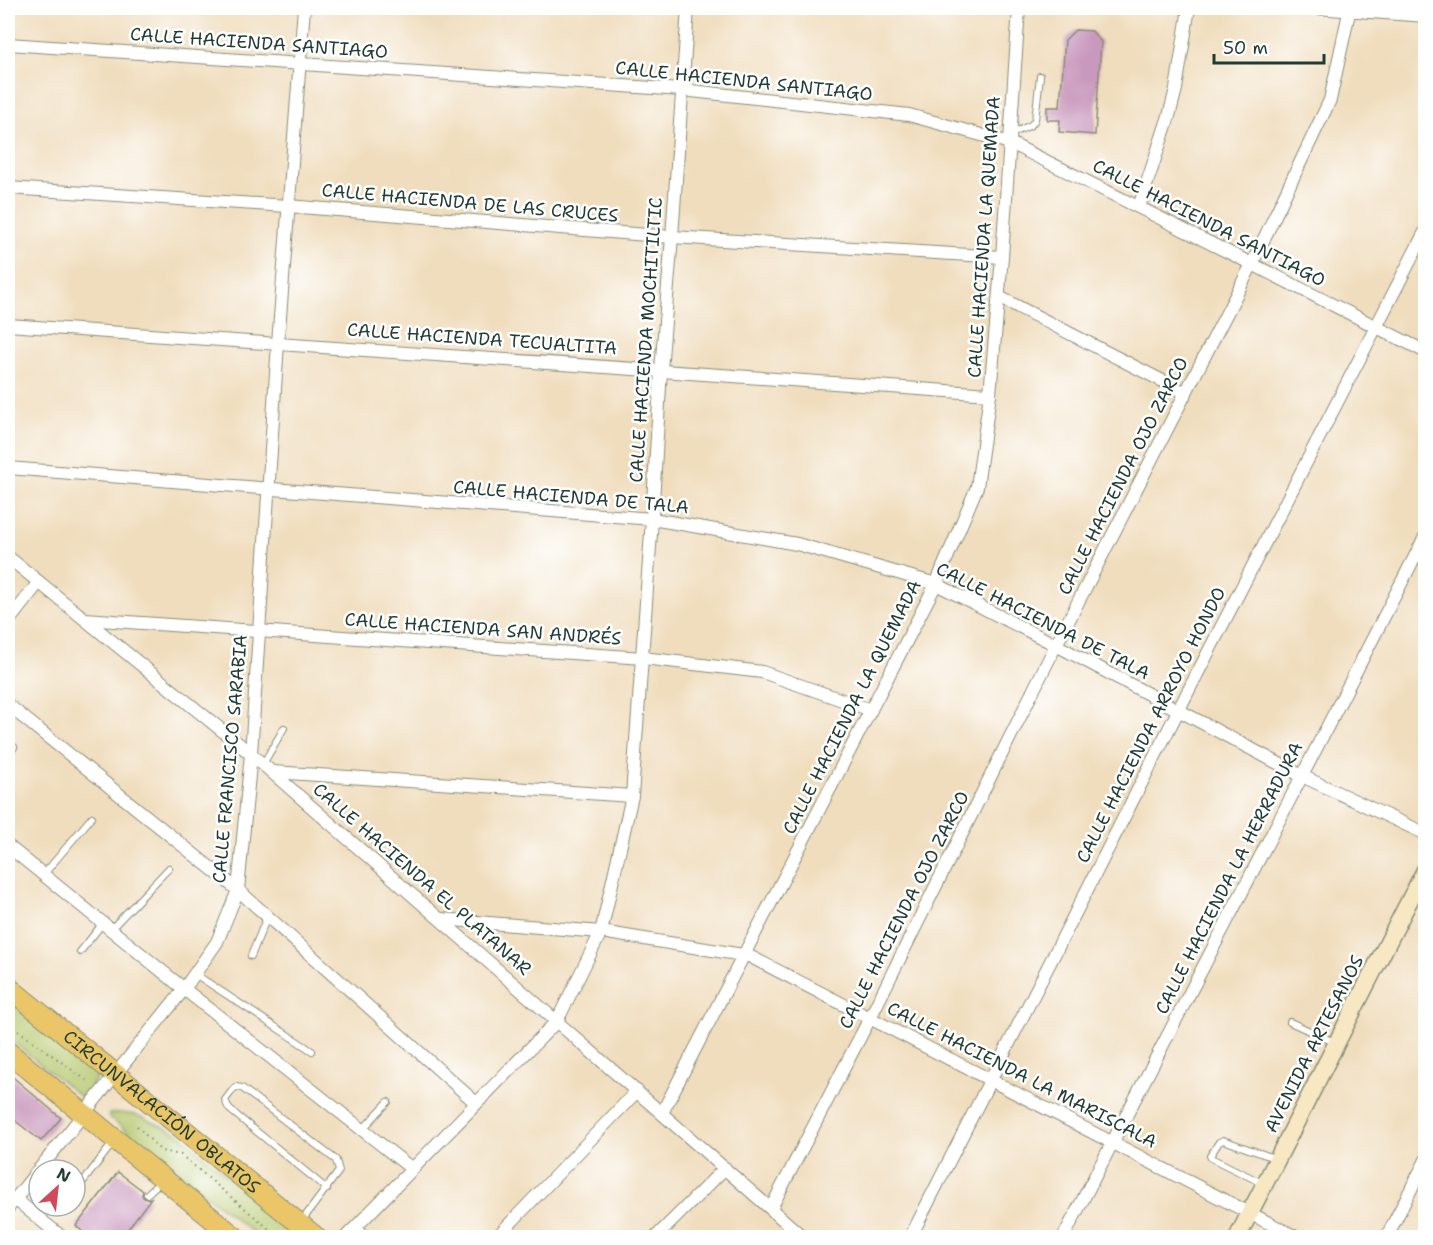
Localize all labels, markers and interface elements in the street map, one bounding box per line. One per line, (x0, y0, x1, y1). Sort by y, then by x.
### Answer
street label: CALLE HACIENDA SANTIAGO (129, 22, 389, 64)
scale bar (1214, 27, 1324, 65)
text: 50 m (1223, 36, 1268, 60)
street label: CALLE HACIENDA SANTIAGO (614, 56, 874, 106)
street label: CALLE HACIENDA LA QUEMADA (962, 95, 1006, 379)
street label: CALLE HACIENDA SANTIAGO (1088, 154, 1330, 292)
street label: CALLE HACIENDA DE LAS CRUCES (321, 178, 619, 228)
street label: CALLE HACIENDA MOCHITILTIC (624, 197, 668, 483)
street label: CALLE HACIENDA TECUALTITA (346, 318, 618, 360)
street label: CALLE HACIENDA OJO ZARCO (1052, 353, 1194, 599)
street label: CALLE HACIENDA DE TALA (452, 475, 690, 519)
street label: CALLE HACIENDA DE TALA (932, 557, 1154, 685)
street label: CALLE HACIENDA LA QUEMADA (777, 576, 927, 838)
street label: CALLE HACIENDA ARROYO HONDO (1071, 583, 1231, 867)
street label: CALLE HACIENDA SAN ANDRÉS (344, 607, 622, 651)
street label: CALLE FRANCISCO SARABIA (207, 634, 253, 884)
street label: CALLE HACIENDA LA HERRADURA (1150, 738, 1308, 1018)
street label: CALLE HACIENDA EL PLATANAR (308, 777, 536, 981)
street label: CALLE HACIENDA OJO ZARCO (833, 787, 975, 1033)
street label: AVENIDA ARTESANOS (1259, 951, 1369, 1137)
street label: CALLE HACIENDA LA MARISCALA (883, 996, 1161, 1154)
street label: CIRCUNVALACIÓN OBLATOS (59, 1026, 265, 1198)
north arrow (27, 1158, 87, 1218)

